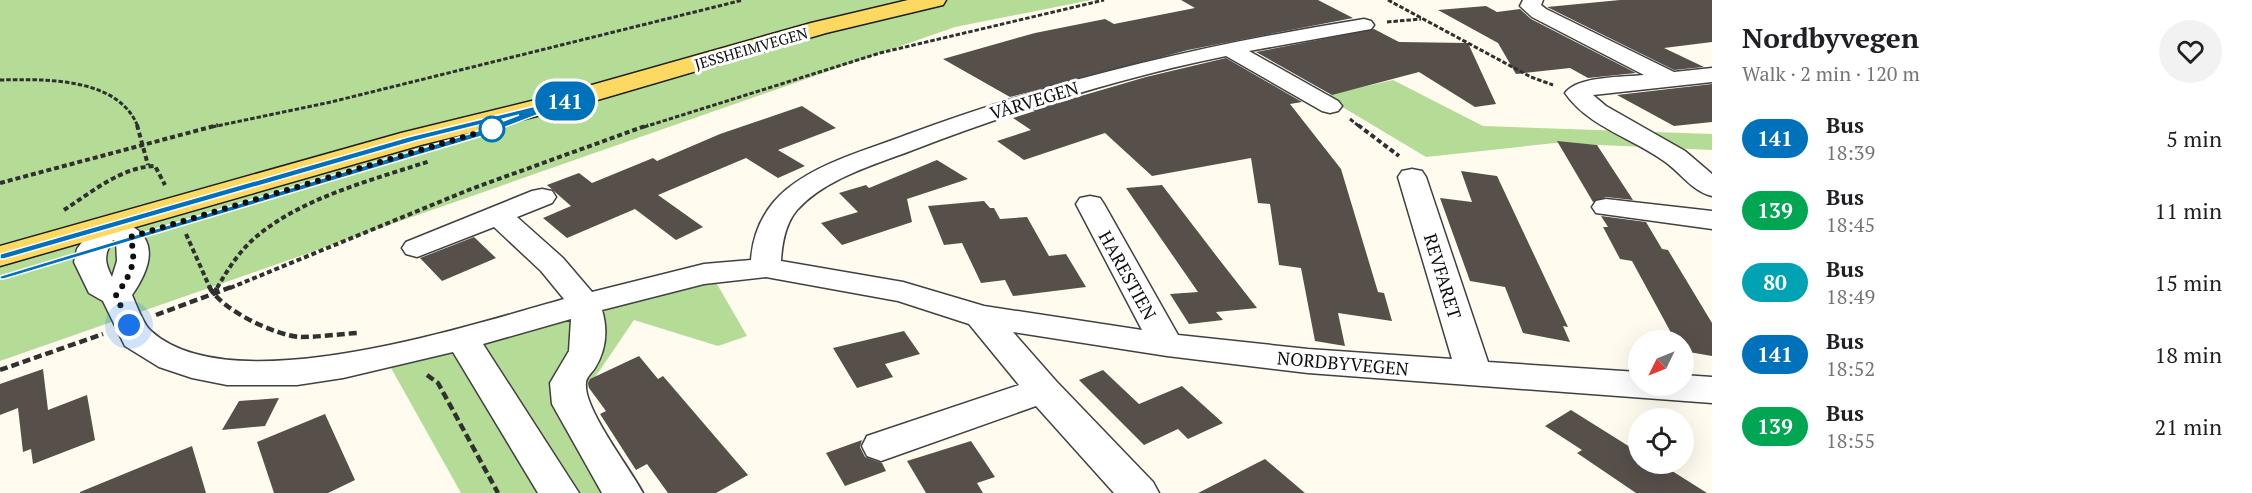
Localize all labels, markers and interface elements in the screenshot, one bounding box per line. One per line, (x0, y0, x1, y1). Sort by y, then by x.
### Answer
text: Nordbyvegen (1742, 19, 1919, 56)
button: heart (2159, 20, 2222, 83)
street label: JESSHEIMVEGEN (692, 22, 810, 74)
text: Walk · 2 min · 120 m (1742, 60, 1920, 87)
street label: VÅRVEGEN (987, 75, 1081, 125)
line badge: 141 (530, 82, 600, 120)
text: 141 (547, 87, 583, 115)
text: Bus (1826, 110, 1864, 139)
unlabelled marker (479, 116, 505, 142)
text: 141 (1757, 124, 1793, 152)
text: 5 min (2166, 124, 2222, 153)
text: 18:39 (1826, 139, 1875, 166)
text: Bus (1826, 182, 1864, 211)
text: 139 (1757, 196, 1793, 224)
text: 11 min (2155, 196, 2222, 225)
text: 18:45 (1826, 211, 1875, 238)
street label: HARESTIEN (1094, 226, 1162, 324)
street label: REVFARET (1419, 230, 1467, 322)
text: Bus (1826, 254, 1864, 283)
text: 80 (1763, 268, 1787, 296)
text: 15 min (2155, 268, 2222, 297)
text: 18:49 (1826, 283, 1875, 310)
your location (114, 310, 144, 340)
text: Bus (1826, 326, 1864, 355)
north arrow (1628, 330, 1694, 396)
map controls (1628, 330, 1694, 474)
text: 141 (1757, 340, 1793, 368)
text: 18 min (2155, 340, 2222, 369)
street label: NORDBYVEGEN (1276, 345, 1410, 381)
text: 18:52 (1826, 355, 1875, 382)
text: Bus (1826, 398, 1864, 427)
button: locate (1628, 408, 1694, 474)
text: 139 (1757, 412, 1793, 440)
text: 21 min (2155, 412, 2222, 441)
text: 18:55 (1826, 427, 1875, 454)

